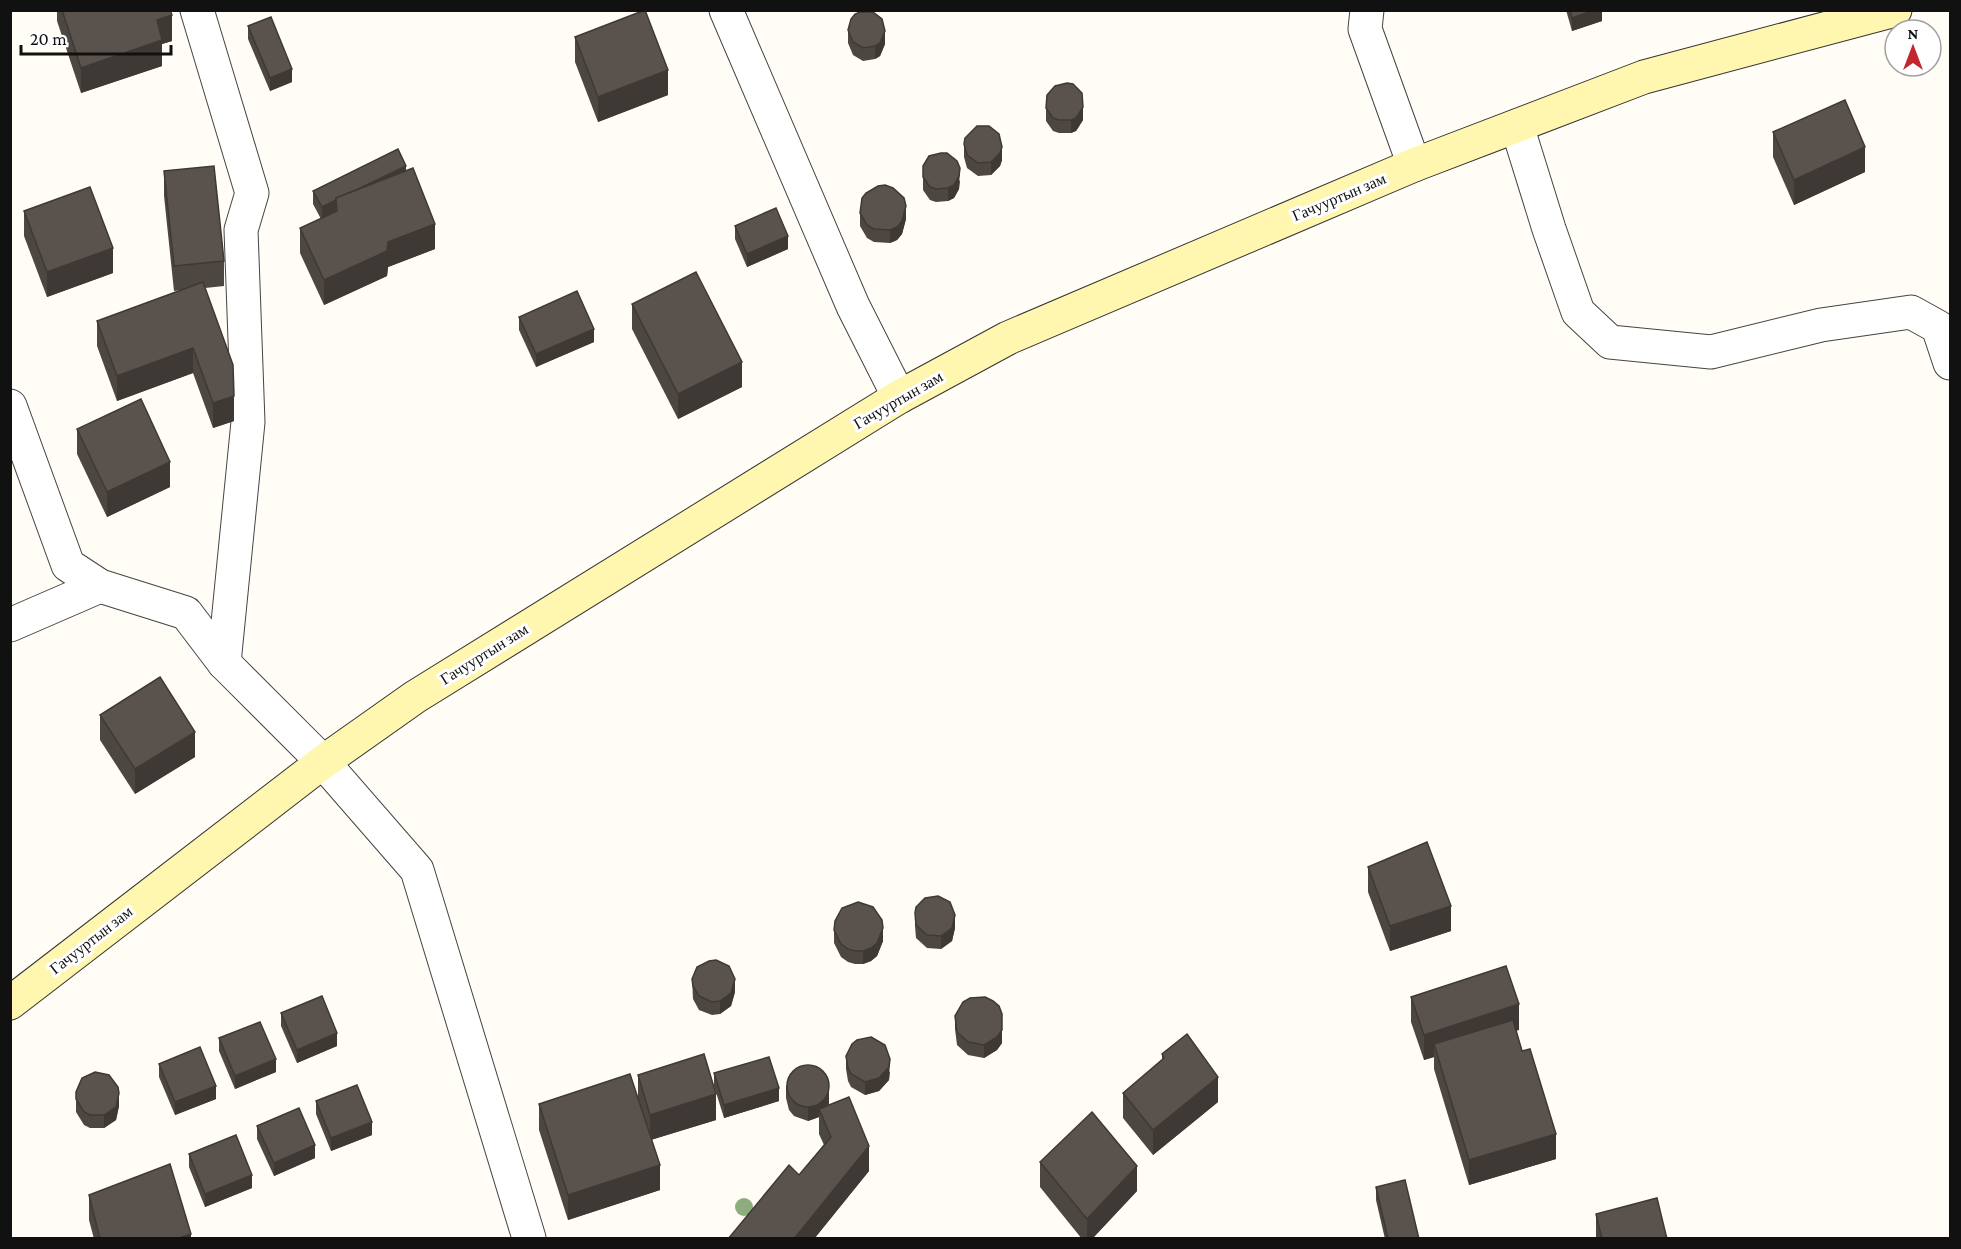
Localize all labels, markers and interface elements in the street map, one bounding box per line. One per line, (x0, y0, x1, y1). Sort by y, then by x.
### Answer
scale bar (21, 18, 171, 56)
north arrow (1883, 18, 1943, 78)
text: N (1908, 25, 1919, 42)
text: 20 m (30, 29, 67, 49)
street label: Гачууртын зам (1290, 170, 1389, 225)
street label: Гачууртын зам (850, 368, 946, 433)
street label: Гачууртын зам (437, 620, 531, 689)
street label: Гачууртын зам (46, 903, 136, 978)

